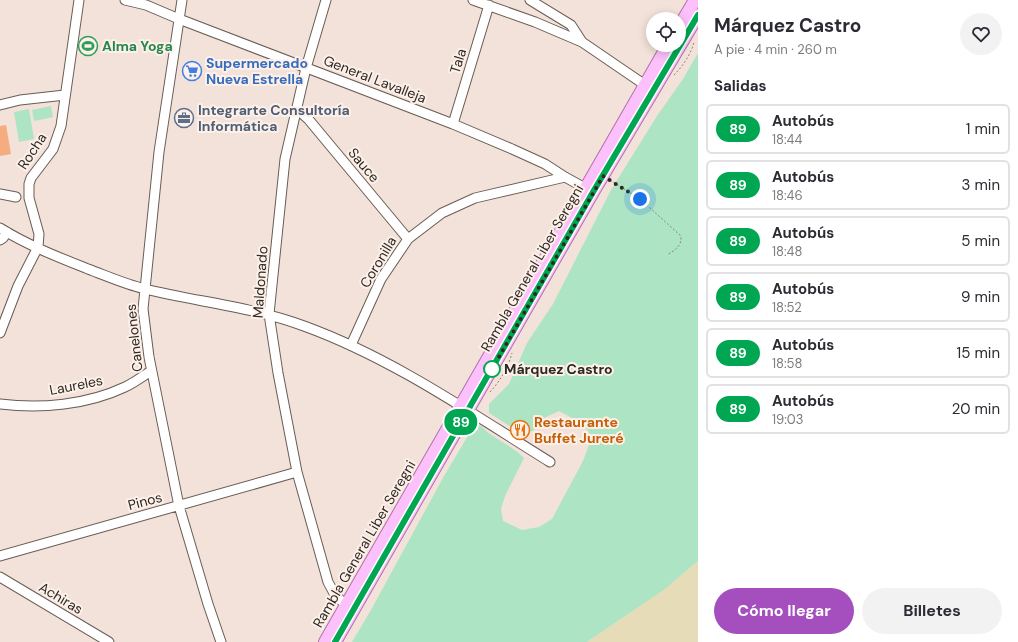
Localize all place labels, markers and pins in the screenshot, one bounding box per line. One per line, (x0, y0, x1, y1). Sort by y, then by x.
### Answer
sports icon: Alma Yoga (77, 35, 99, 57)
place label: Alma Yoga (102, 37, 173, 55)
place label: Supermercado Nueva Estrella (206, 54, 308, 88)
supermarket icon: Supermercado Nueva Estrella (181, 60, 203, 82)
place label: Integrarte Consultoría Informática (198, 101, 350, 135)
office icon: Integrarte Consultoría Informática (173, 107, 195, 129)
marker: Márquez Castro (483, 360, 501, 378)
place label: Márquez Castro (504, 360, 613, 378)
place label: Restaurante Buffet Jureré (534, 413, 624, 447)
restaurant icon: Restaurante Buffet Jureré (509, 419, 531, 441)

